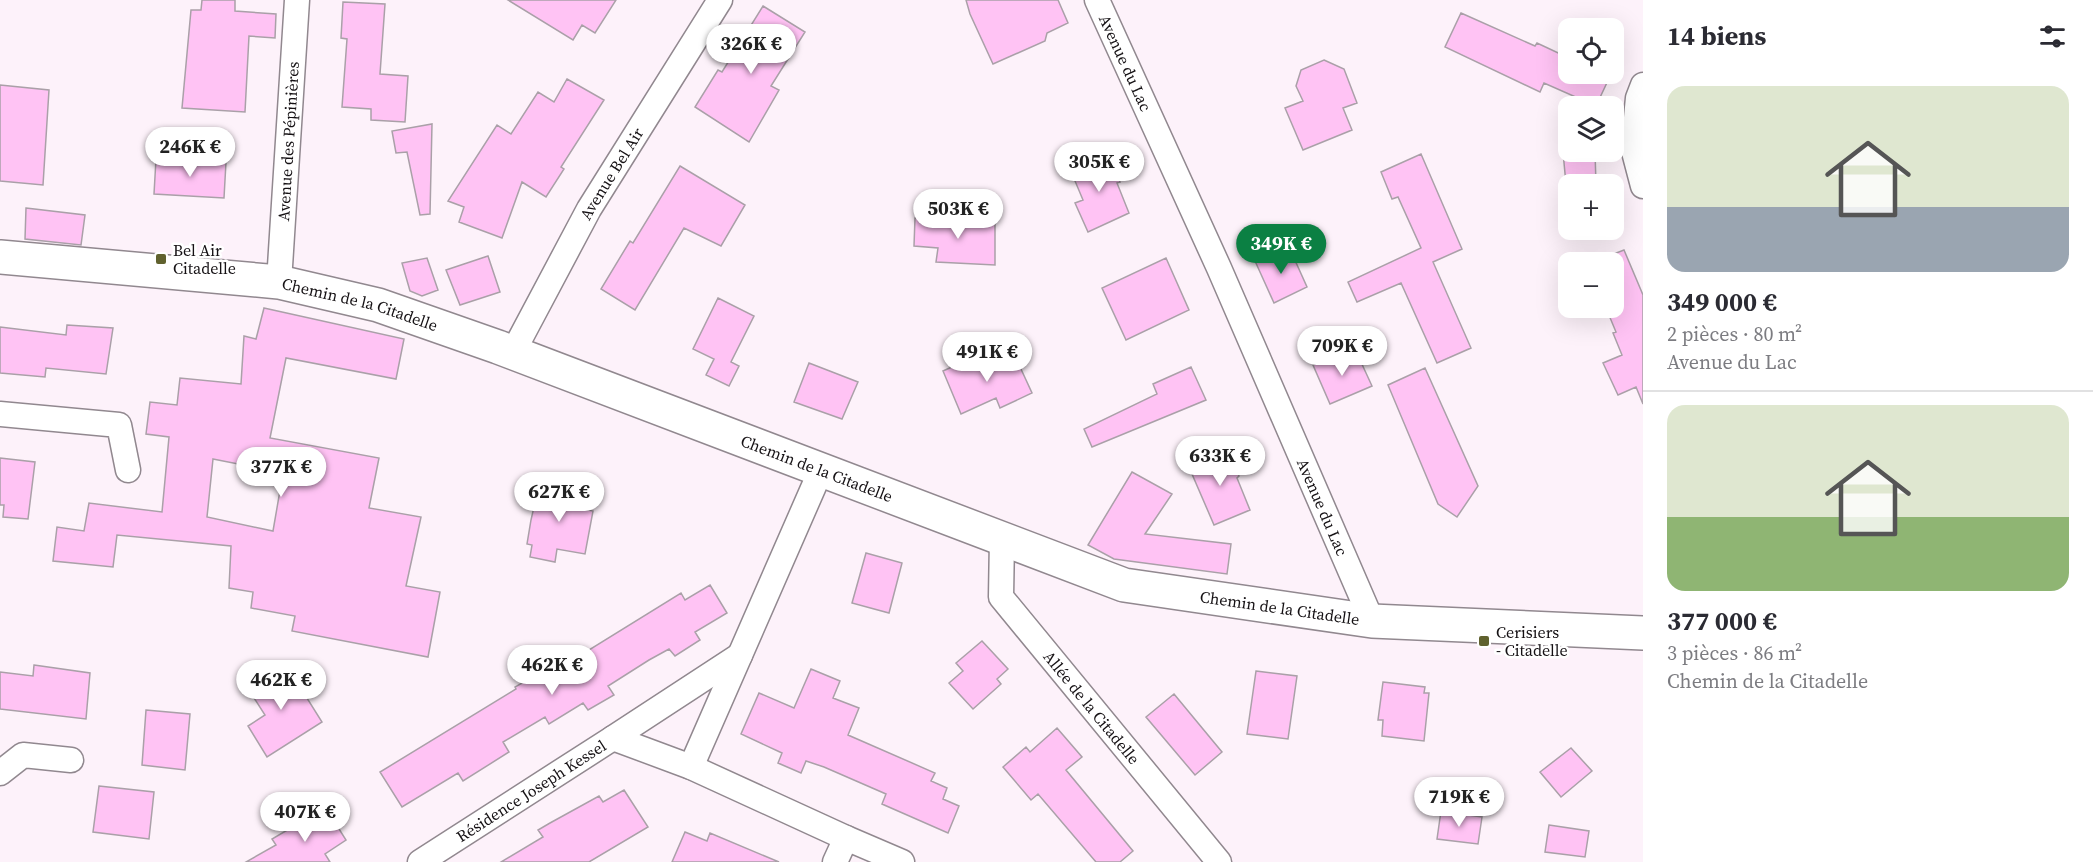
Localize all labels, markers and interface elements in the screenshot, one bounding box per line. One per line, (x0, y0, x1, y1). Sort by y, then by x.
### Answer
street label: Avenue du Lac (1094, 11, 1157, 115)
map controls (1558, 18, 1624, 318)
button: locate (1558, 18, 1624, 84)
text: 14 biens (1667, 18, 1766, 54)
icon: filters (2036, 20, 2069, 53)
pin: 326K € (702, 24, 800, 75)
text: 326K € (720, 29, 782, 57)
street label: Avenue des Pépinières (272, 61, 304, 222)
button: layers (1558, 96, 1624, 162)
street label: Avenue Bel Air (574, 123, 649, 224)
icon: home (1814, 125, 1922, 233)
pin: 246K € (141, 127, 239, 178)
text: 246K € (159, 132, 221, 160)
pin: 305K € (1050, 142, 1148, 193)
text: 305K € (1068, 147, 1130, 175)
button: + (1558, 174, 1624, 240)
pin: 503K € (909, 189, 1007, 240)
text: 503K € (927, 194, 989, 222)
pin: 349K € (1232, 224, 1330, 275)
text: 349K € (1250, 229, 1312, 257)
place label: Bel Air Citadelle (173, 239, 236, 279)
marker: Bel Air Citadelle (154, 252, 168, 266)
button: − (1558, 252, 1624, 318)
street label: Chemin de la Citadelle (280, 272, 441, 336)
text: 349 000 € (1667, 284, 1777, 320)
text: 2 pièces · 80 m² (1667, 320, 1802, 348)
pin: 709K € (1293, 326, 1391, 377)
text: 709K € (1311, 331, 1373, 359)
pin: 491K € (938, 332, 1036, 383)
text: 491K € (956, 337, 1018, 365)
text: Avenue du Lac (1667, 348, 1797, 376)
street label: Chemin de la Citadelle (738, 429, 896, 507)
pin: 633K € (1171, 436, 1269, 487)
text: 633K € (1189, 441, 1251, 469)
icon: home (1814, 444, 1922, 552)
pin: 377K € (232, 447, 330, 498)
text: 377K € (250, 452, 312, 480)
street label: Avenue du Lac (1292, 455, 1353, 559)
pin: 627K € (510, 472, 608, 523)
text: 627K € (528, 477, 590, 505)
street label: Chemin de la Citadelle (1198, 585, 1361, 630)
text: 377 000 € (1667, 603, 1777, 639)
place label: Cerisiers - Citadelle (1496, 621, 1568, 661)
marker: Cerisiers - Citadelle (1477, 634, 1491, 648)
text: 3 pièces · 86 m² (1667, 639, 1802, 667)
pin: 462K € (503, 645, 601, 696)
street label: Allée de la Citadelle (1039, 646, 1145, 769)
text: 462K € (521, 650, 583, 678)
pin: 462K € (232, 660, 330, 711)
text: 462K € (250, 665, 312, 693)
text: Chemin de la Citadelle (1667, 667, 1868, 695)
street label: Résidence Joseph Kessel (452, 734, 610, 847)
pin: 719K € (1410, 777, 1508, 828)
text: 719K € (1428, 782, 1490, 810)
pin: 407K € (256, 792, 354, 843)
text: 407K € (274, 797, 336, 825)

